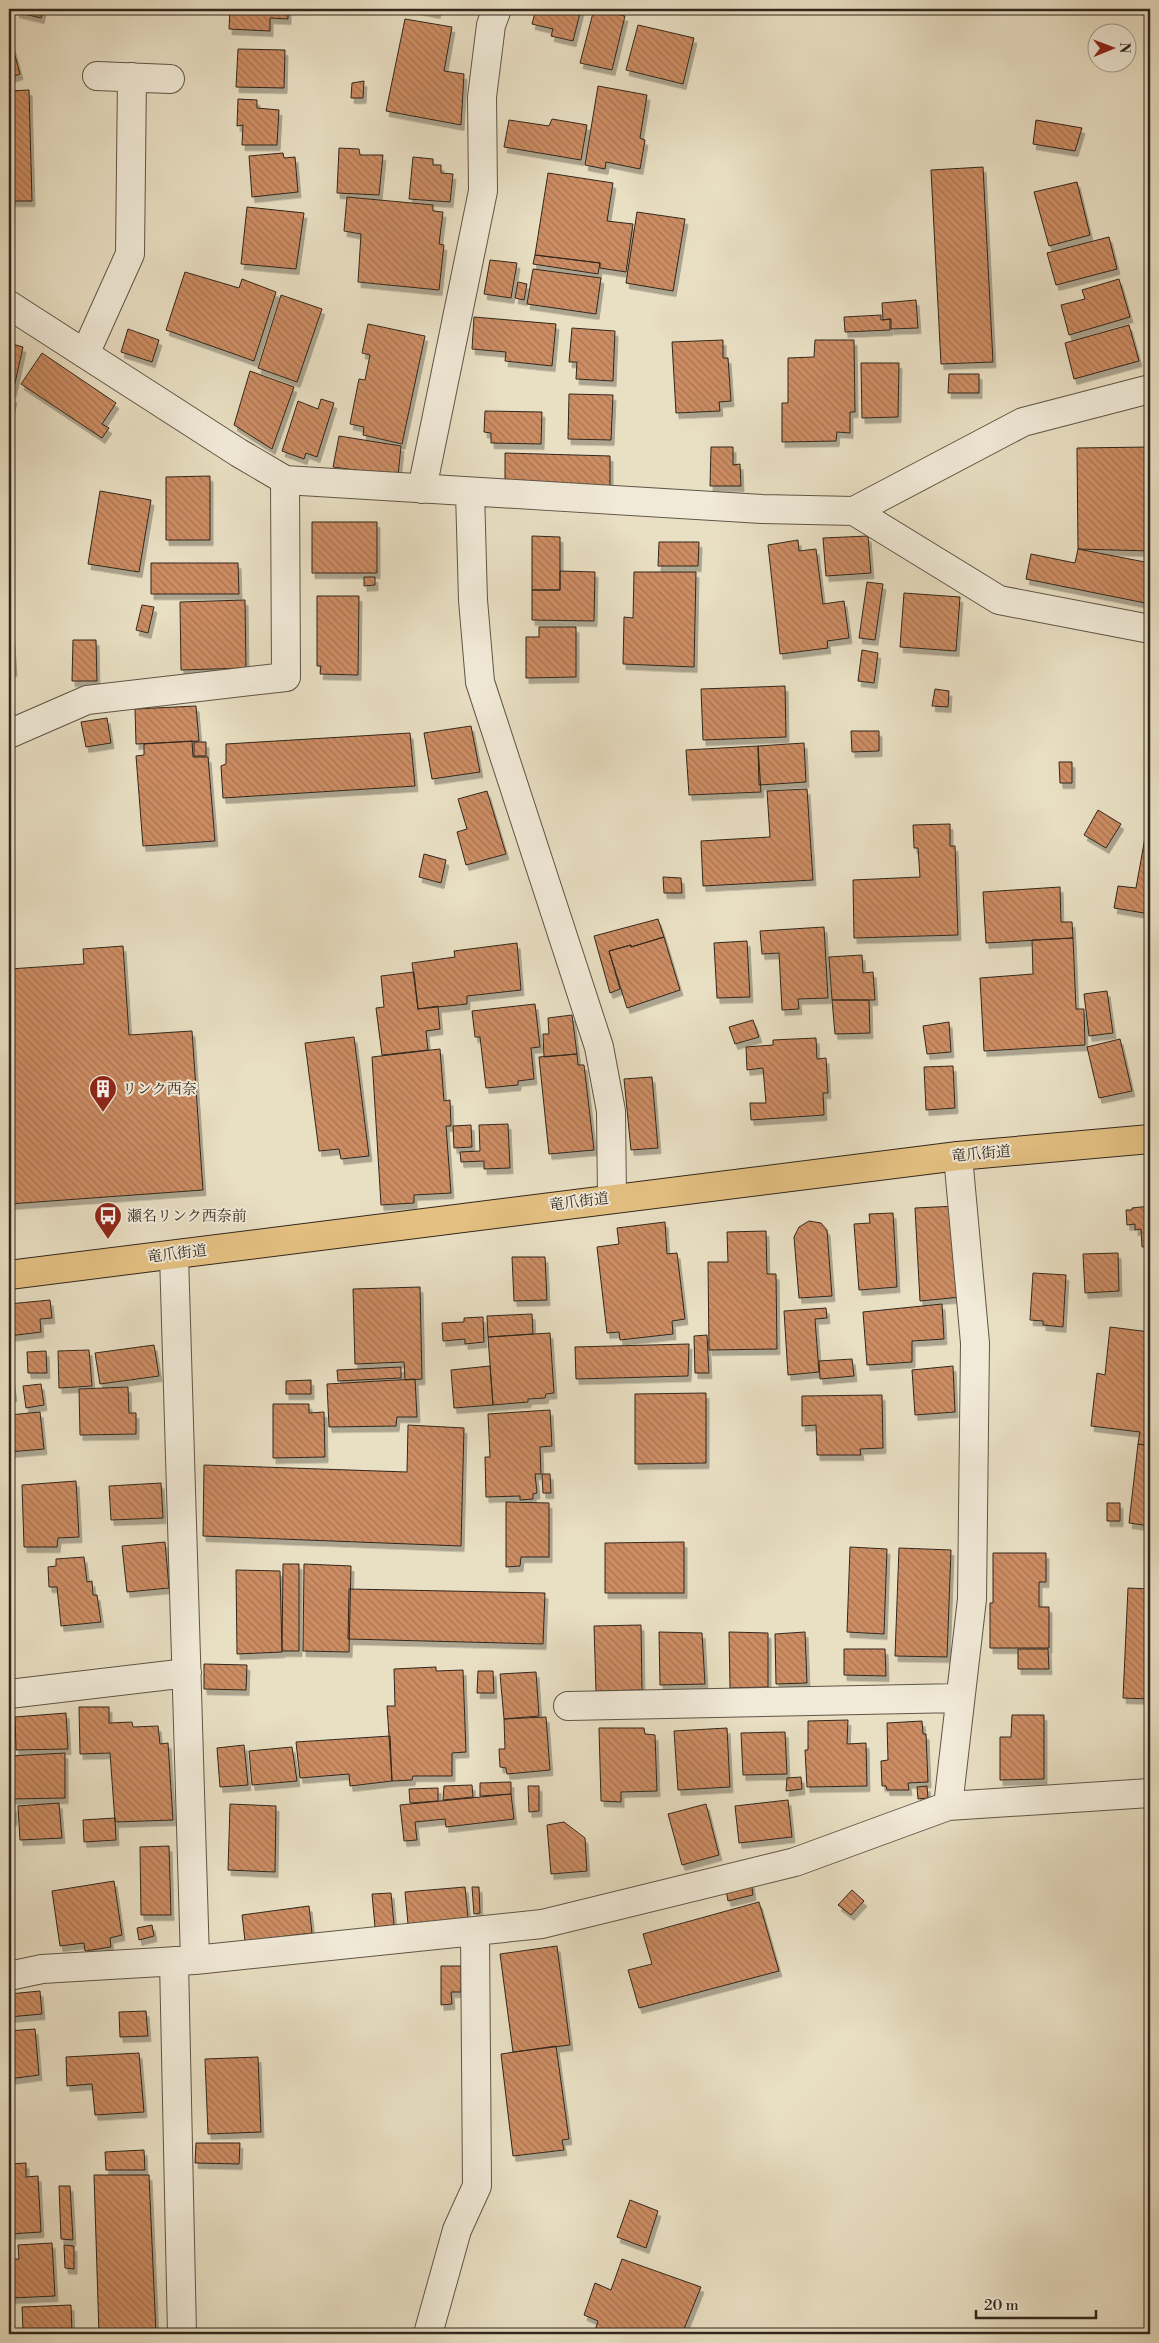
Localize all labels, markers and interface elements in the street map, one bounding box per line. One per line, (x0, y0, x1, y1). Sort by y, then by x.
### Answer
north arrow (1086, 22, 1136, 72)
text: N (1115, 42, 1133, 53)
building icon: リンク西奈 (88, 1074, 118, 1113)
place label: リンク西奈 (122, 1080, 197, 1099)
street label: 竜爪街道 (950, 1142, 1012, 1166)
street label: 竜爪街道 (548, 1189, 610, 1215)
bus stop icon: 瀬名リンク西奈前 (93, 1201, 123, 1240)
place label: 瀬名リンク西奈前 (127, 1207, 247, 1226)
street label: 竜爪街道 (146, 1241, 208, 1267)
scale bar (976, 2288, 1096, 2320)
text: 20 m (984, 2296, 1019, 2315)

